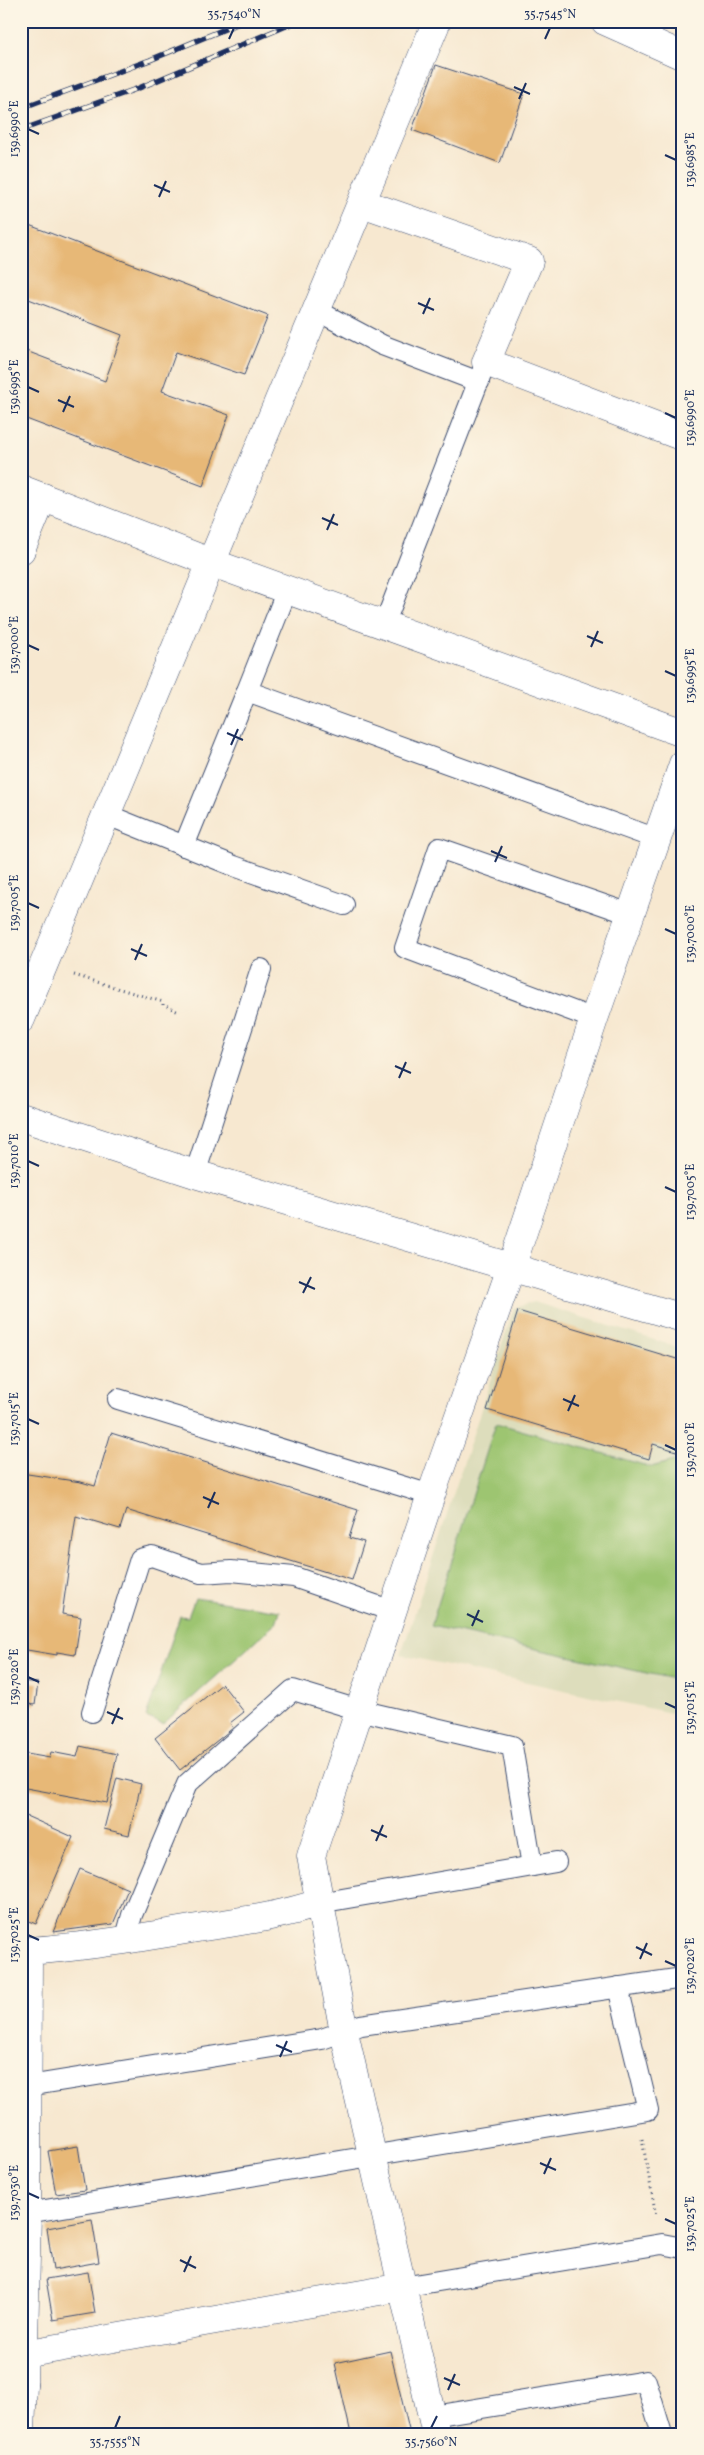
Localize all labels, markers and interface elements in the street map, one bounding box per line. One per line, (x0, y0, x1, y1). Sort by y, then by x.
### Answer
text: 35.7540°N (207, 7, 261, 23)
text: 35.7545°N (524, 7, 576, 23)
text: 139.6990°E (7, 100, 23, 158)
text: 139.6985°E (683, 132, 699, 188)
text: 139.6995°E (7, 359, 23, 415)
text: 139.6990°E (683, 389, 699, 447)
text: 139.7000°E (7, 616, 23, 674)
text: 139.6995°E (683, 648, 699, 704)
text: 139.7005°E (7, 875, 23, 931)
text: 139.7000°E (683, 905, 699, 963)
text: 139.7010°E (7, 1133, 23, 1189)
text: 139.7005°E (683, 1164, 699, 1220)
text: 139.7015°E (7, 1392, 23, 1446)
text: 139.7010°E (683, 1422, 699, 1478)
text: 139.7020°E (7, 1649, 23, 1705)
text: 139.7015°E (683, 1681, 699, 1735)
text: 139.7025°E (7, 1907, 23, 1963)
text: 139.7020°E (683, 1938, 699, 1994)
text: 139.7030°E (7, 2165, 23, 2221)
text: 139.7025°E (683, 2196, 699, 2252)
text: 35.7555°N (89, 2435, 141, 2451)
text: 35.7560°N (405, 2435, 457, 2451)

